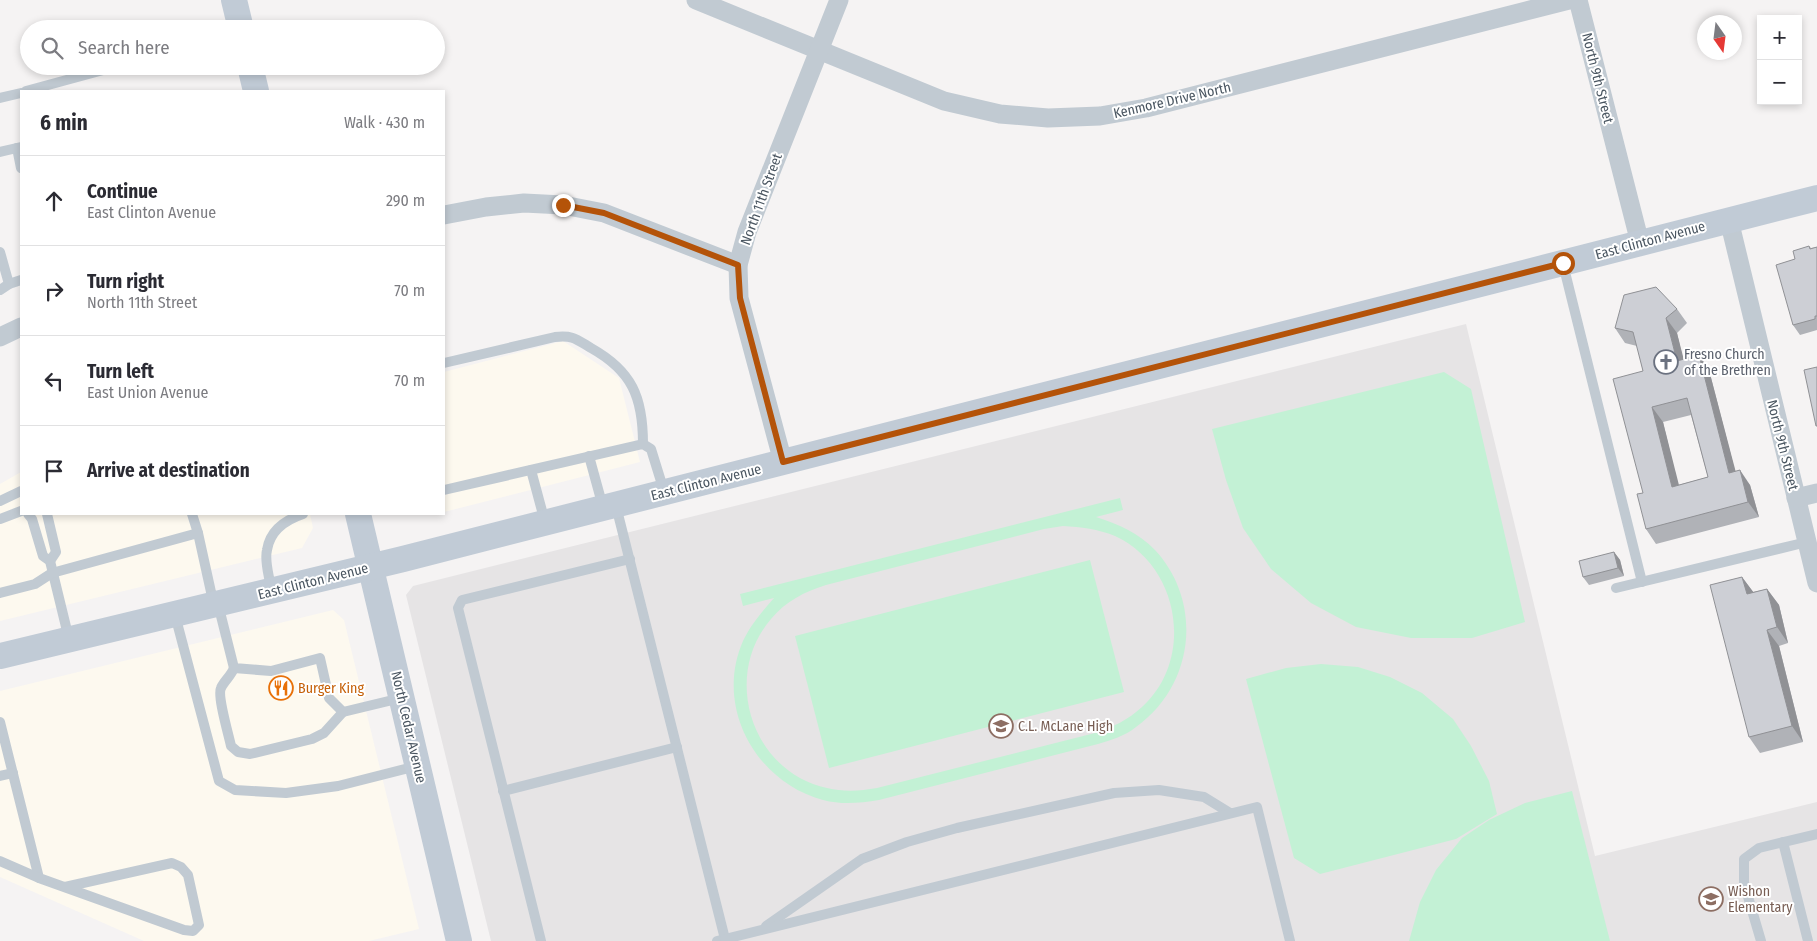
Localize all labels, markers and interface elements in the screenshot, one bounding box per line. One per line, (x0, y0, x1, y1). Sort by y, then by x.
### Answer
north arrow (1697, 15, 1742, 60)
map controls (1757, 15, 1802, 105)
button: + (1757, 15, 1802, 60)
search box (20, 20, 445, 75)
street label: North 9th Street (1578, 31, 1617, 125)
icon: search (38, 34, 66, 62)
text: Search here (78, 36, 170, 59)
button: − (1757, 60, 1802, 105)
street label: Kenmore Drive North (1112, 79, 1232, 122)
text: 6 min (40, 110, 88, 136)
text: Walk · 430 m (344, 113, 425, 132)
street label: North 11th Street (737, 151, 786, 247)
text: Continue (87, 180, 158, 203)
icon: ahead (40, 187, 68, 215)
text: 290 m (386, 191, 425, 210)
route end (552, 194, 575, 217)
text: East Clinton Avenue (87, 203, 216, 222)
street label: East Clinton Avenue (1593, 218, 1707, 263)
route start (1552, 252, 1575, 275)
text: Turn right (87, 270, 164, 293)
icon: right (40, 277, 68, 305)
text: 70 m (394, 281, 425, 300)
text: North 11th Street (87, 293, 197, 312)
place label: Fresno Church of the Brethren (1684, 346, 1771, 379)
church icon: Fresno Church of the Brethren (1653, 349, 1679, 375)
text: Turn left (87, 360, 154, 383)
icon: left (40, 367, 68, 395)
text: 70 m (394, 371, 425, 390)
text: East Union Avenue (87, 383, 208, 402)
street label: North 9th Street (1763, 398, 1802, 492)
icon: arrive (40, 457, 68, 485)
text: Arrive at destination (87, 459, 250, 482)
street label: East Clinton Avenue (649, 461, 763, 504)
street label: East Clinton Avenue (256, 560, 370, 603)
street label: North Cedar Avenue (387, 669, 430, 785)
restaurant icon: Burger King (268, 675, 294, 701)
place label: Burger King (298, 680, 364, 697)
school or university icon: C.L. McLane High (988, 713, 1014, 739)
place label: C.L. McLane High (1018, 718, 1113, 735)
place label: Wishon Elementary (1728, 883, 1793, 916)
school or university icon: Wishon Elementary (1698, 886, 1724, 912)

